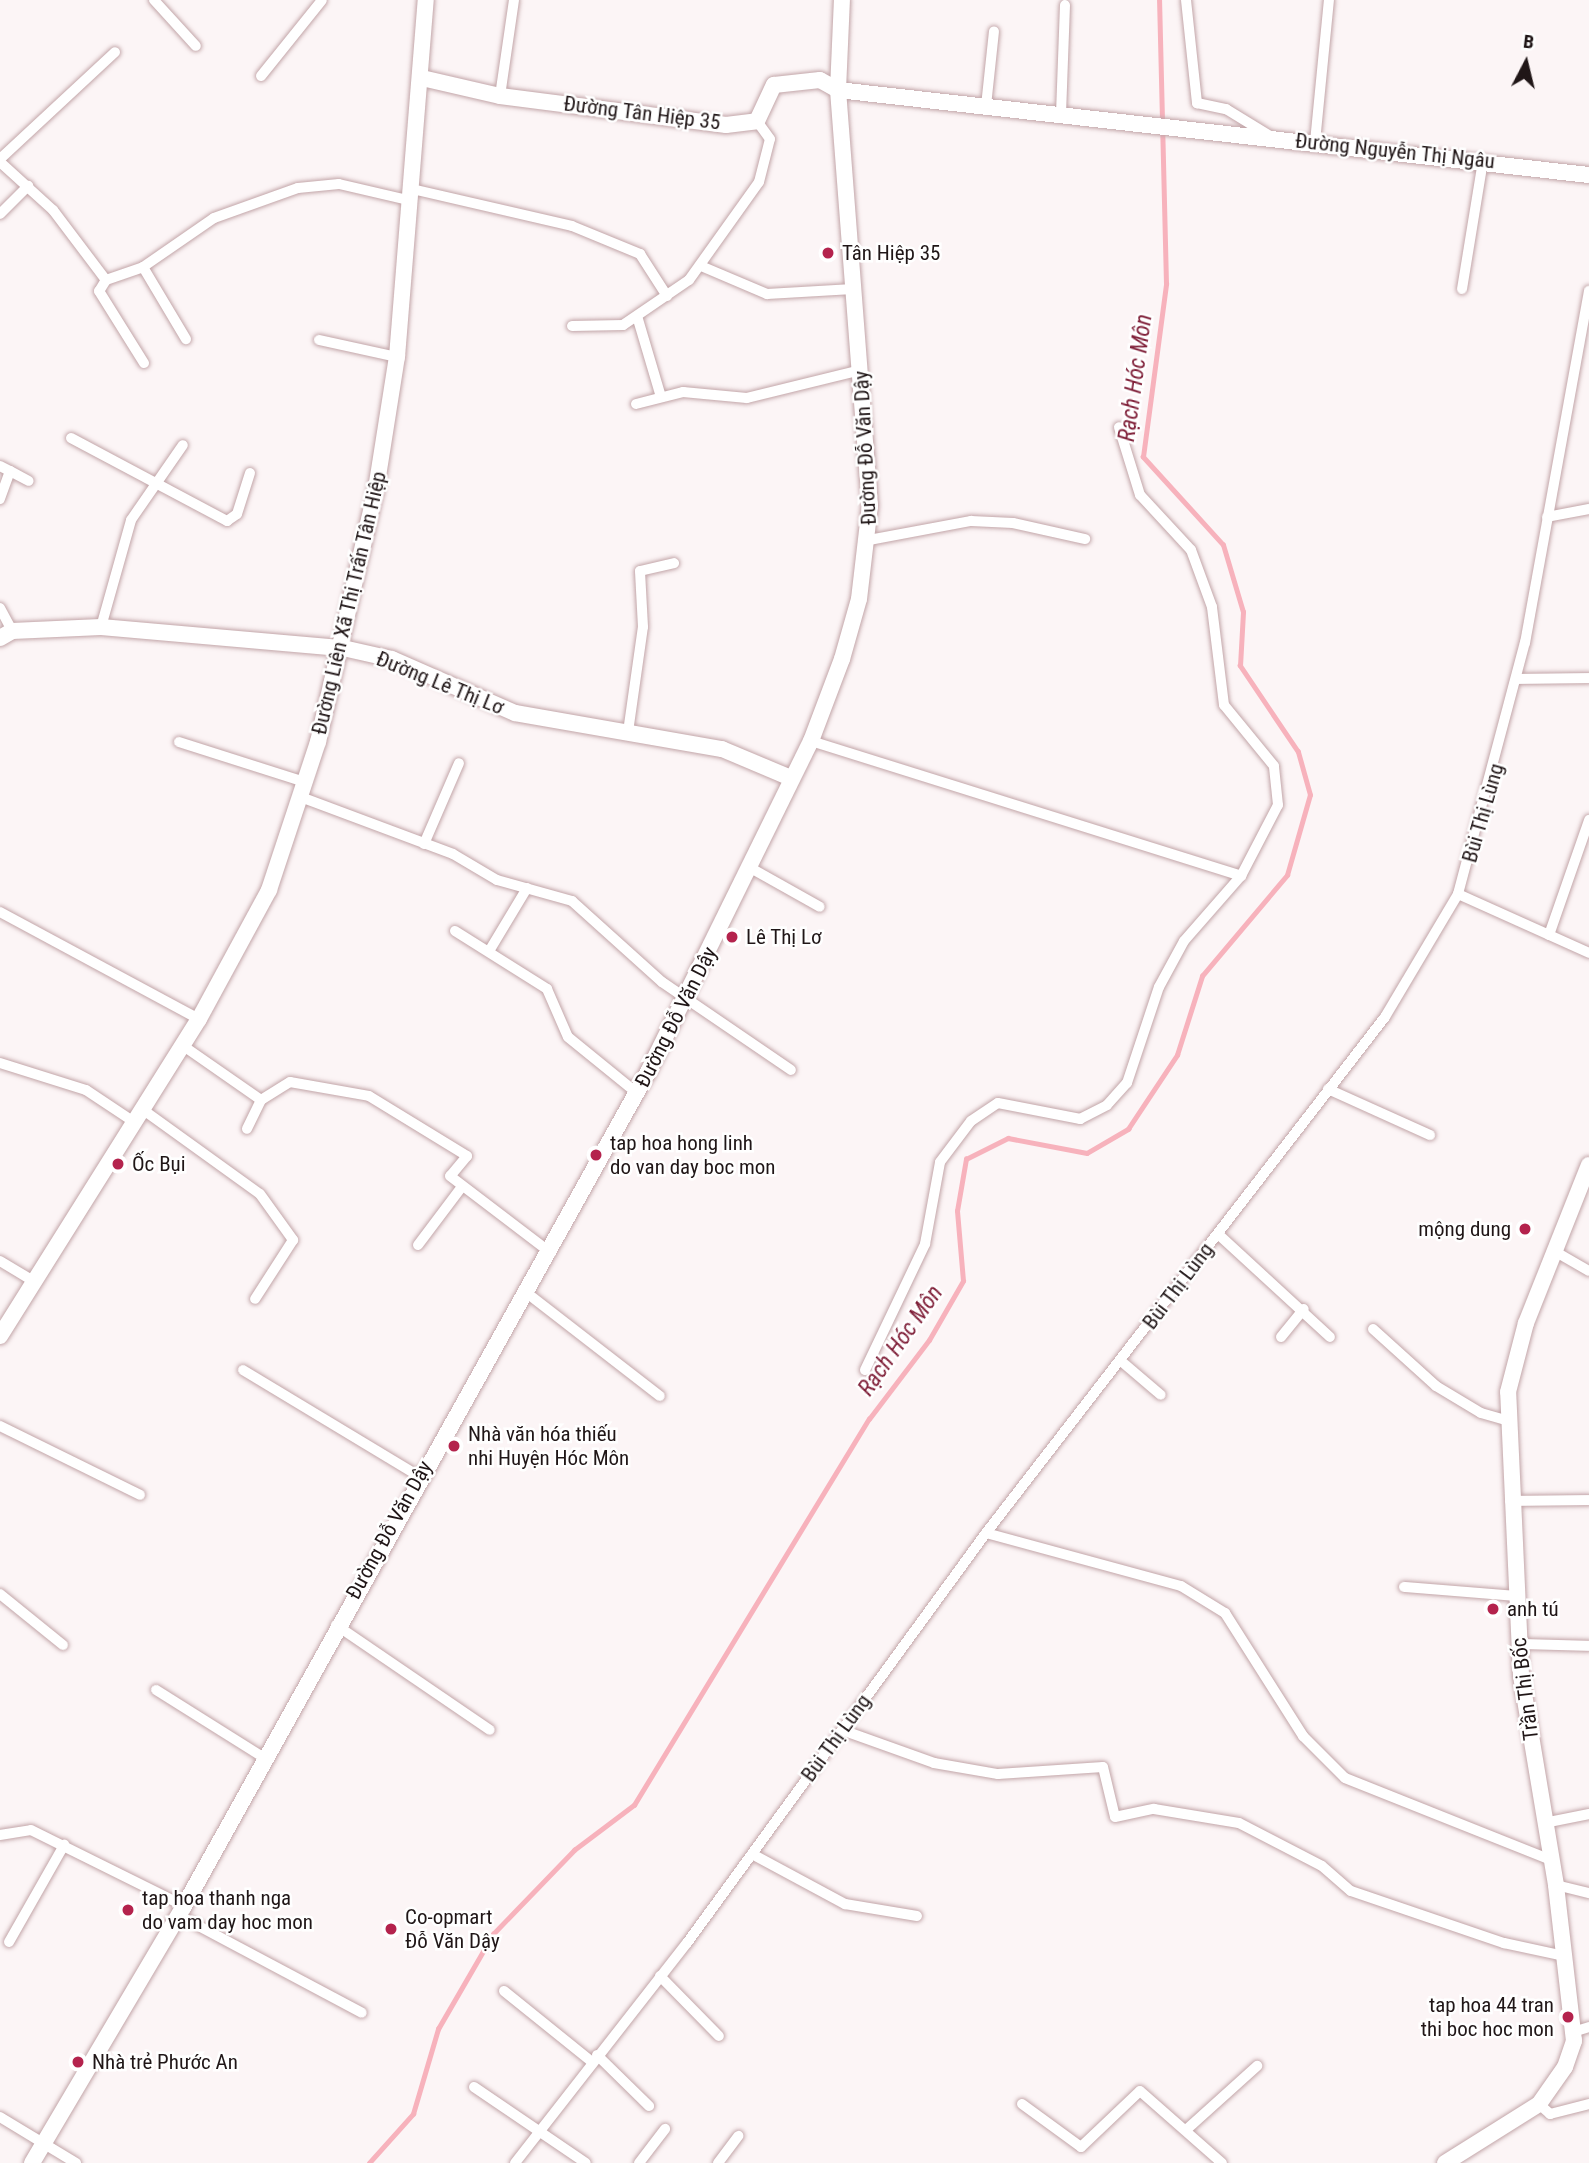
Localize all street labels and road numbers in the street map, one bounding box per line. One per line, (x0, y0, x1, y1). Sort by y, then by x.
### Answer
street label: Đường Tân Hiệp 35 (562, 91, 722, 135)
street label: Đường Nguyễn Thị Ngâu (1294, 128, 1496, 174)
street label: Đường Đỗ Văn Dậy (848, 370, 882, 526)
street label: Đường Liên Xã Thị Trấn Tân Hiệp (306, 468, 392, 738)
street label: Đường Lê Thị Lơ (372, 646, 508, 720)
street label: Bùi Thị Lùng (1457, 760, 1509, 866)
street label: Đường Đỗ Văn Dậy (630, 942, 722, 1092)
street label: Bùi Thị Lùng (1137, 1238, 1219, 1334)
street label: Đường Đỗ Văn Dậy (341, 1456, 437, 1604)
street label: Trần Thị Bốc (1506, 1636, 1544, 1742)
street label: Bùi Thị Lùng (796, 1689, 876, 1787)

